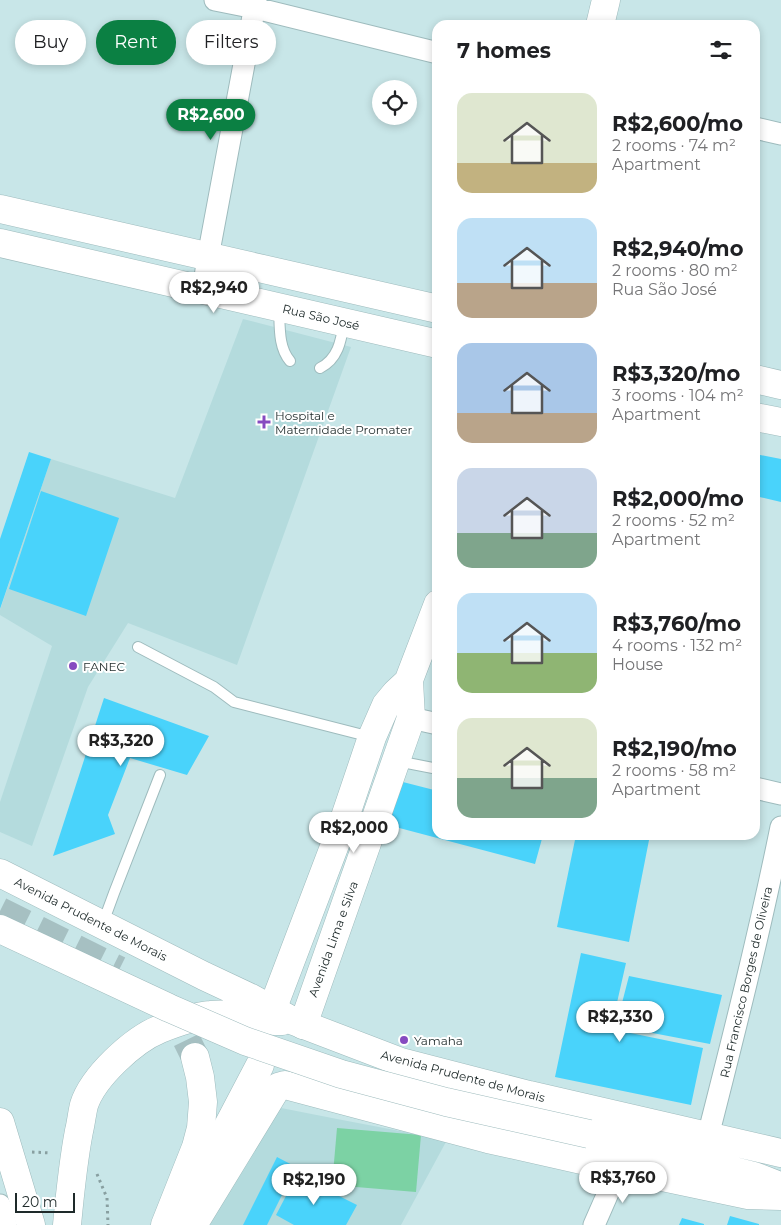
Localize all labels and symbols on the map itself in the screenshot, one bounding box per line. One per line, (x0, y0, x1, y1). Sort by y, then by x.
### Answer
pin: R$2,600 (165, 98, 257, 141)
pin: R$2,940 (168, 272, 260, 314)
street label: Rua São José (281, 301, 361, 333)
place label: Hospital e Maternidade Promater (275, 408, 412, 437)
marker: Hospital e Maternidade Promater (257, 415, 271, 429)
place label: FANEC (83, 659, 126, 674)
marker: FANEC (67, 660, 79, 672)
pin: R$3,320 (75, 724, 167, 767)
pin: R$2,000 (308, 812, 400, 854)
street label: Avenida Prudente de Morais (12, 874, 170, 964)
street label: Avenida Lima e Silva (305, 879, 361, 999)
street label: Rua Francisco Borges de Oliveira (717, 885, 775, 1079)
pin: R$2,330 (574, 1000, 666, 1043)
place label: Yamaha (414, 1033, 463, 1048)
marker: Yamaha (398, 1034, 410, 1046)
street label: Avenida Prudente de Morais (379, 1047, 547, 1105)
pin: R$3,760 (577, 1162, 669, 1204)
pin: R$2,190 (268, 1164, 360, 1206)
scale bar (15, 1190, 75, 1213)

